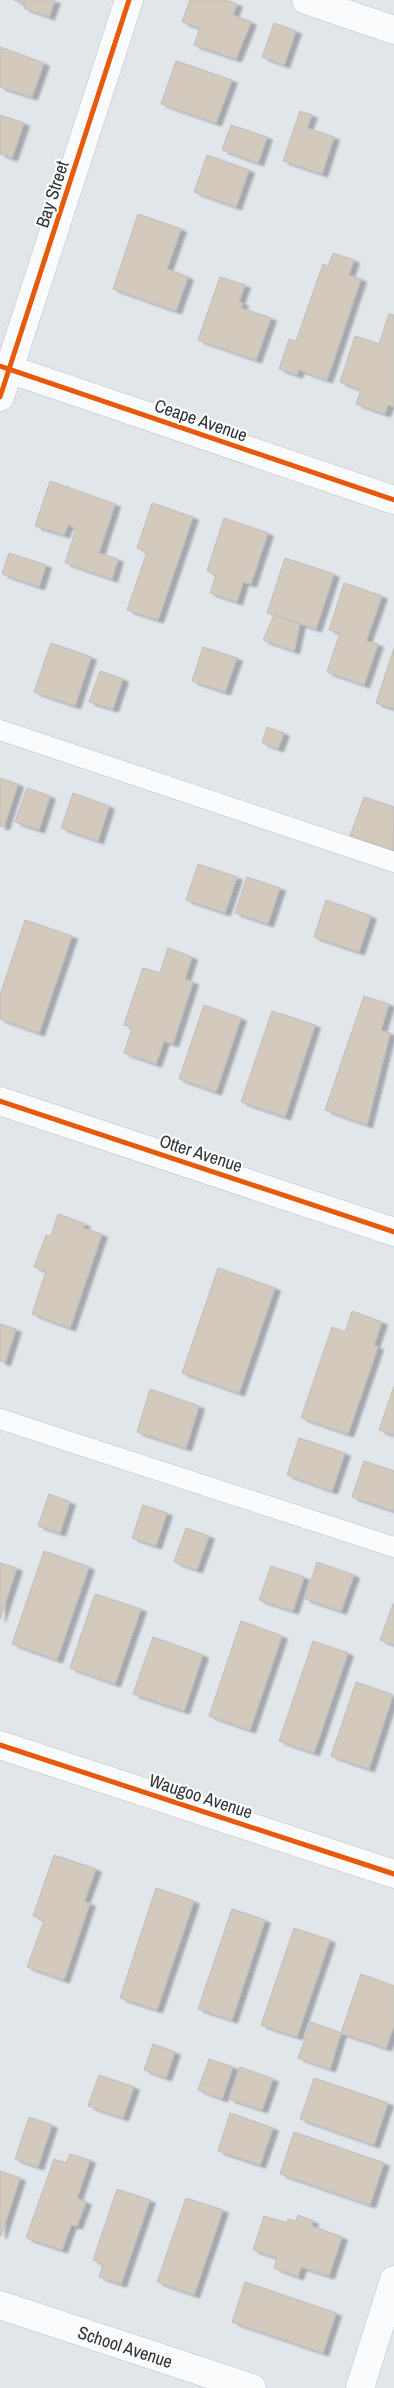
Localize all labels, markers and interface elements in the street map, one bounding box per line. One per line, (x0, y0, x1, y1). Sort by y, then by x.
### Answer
street label: Bay Street (29, 157, 75, 231)
street label: Ceape Avenue (151, 392, 251, 448)
street label: Otter Avenue (156, 1128, 246, 1178)
street label: Waugoo Avenue (146, 1767, 256, 1825)
street label: School Avenue (75, 2319, 176, 2374)

